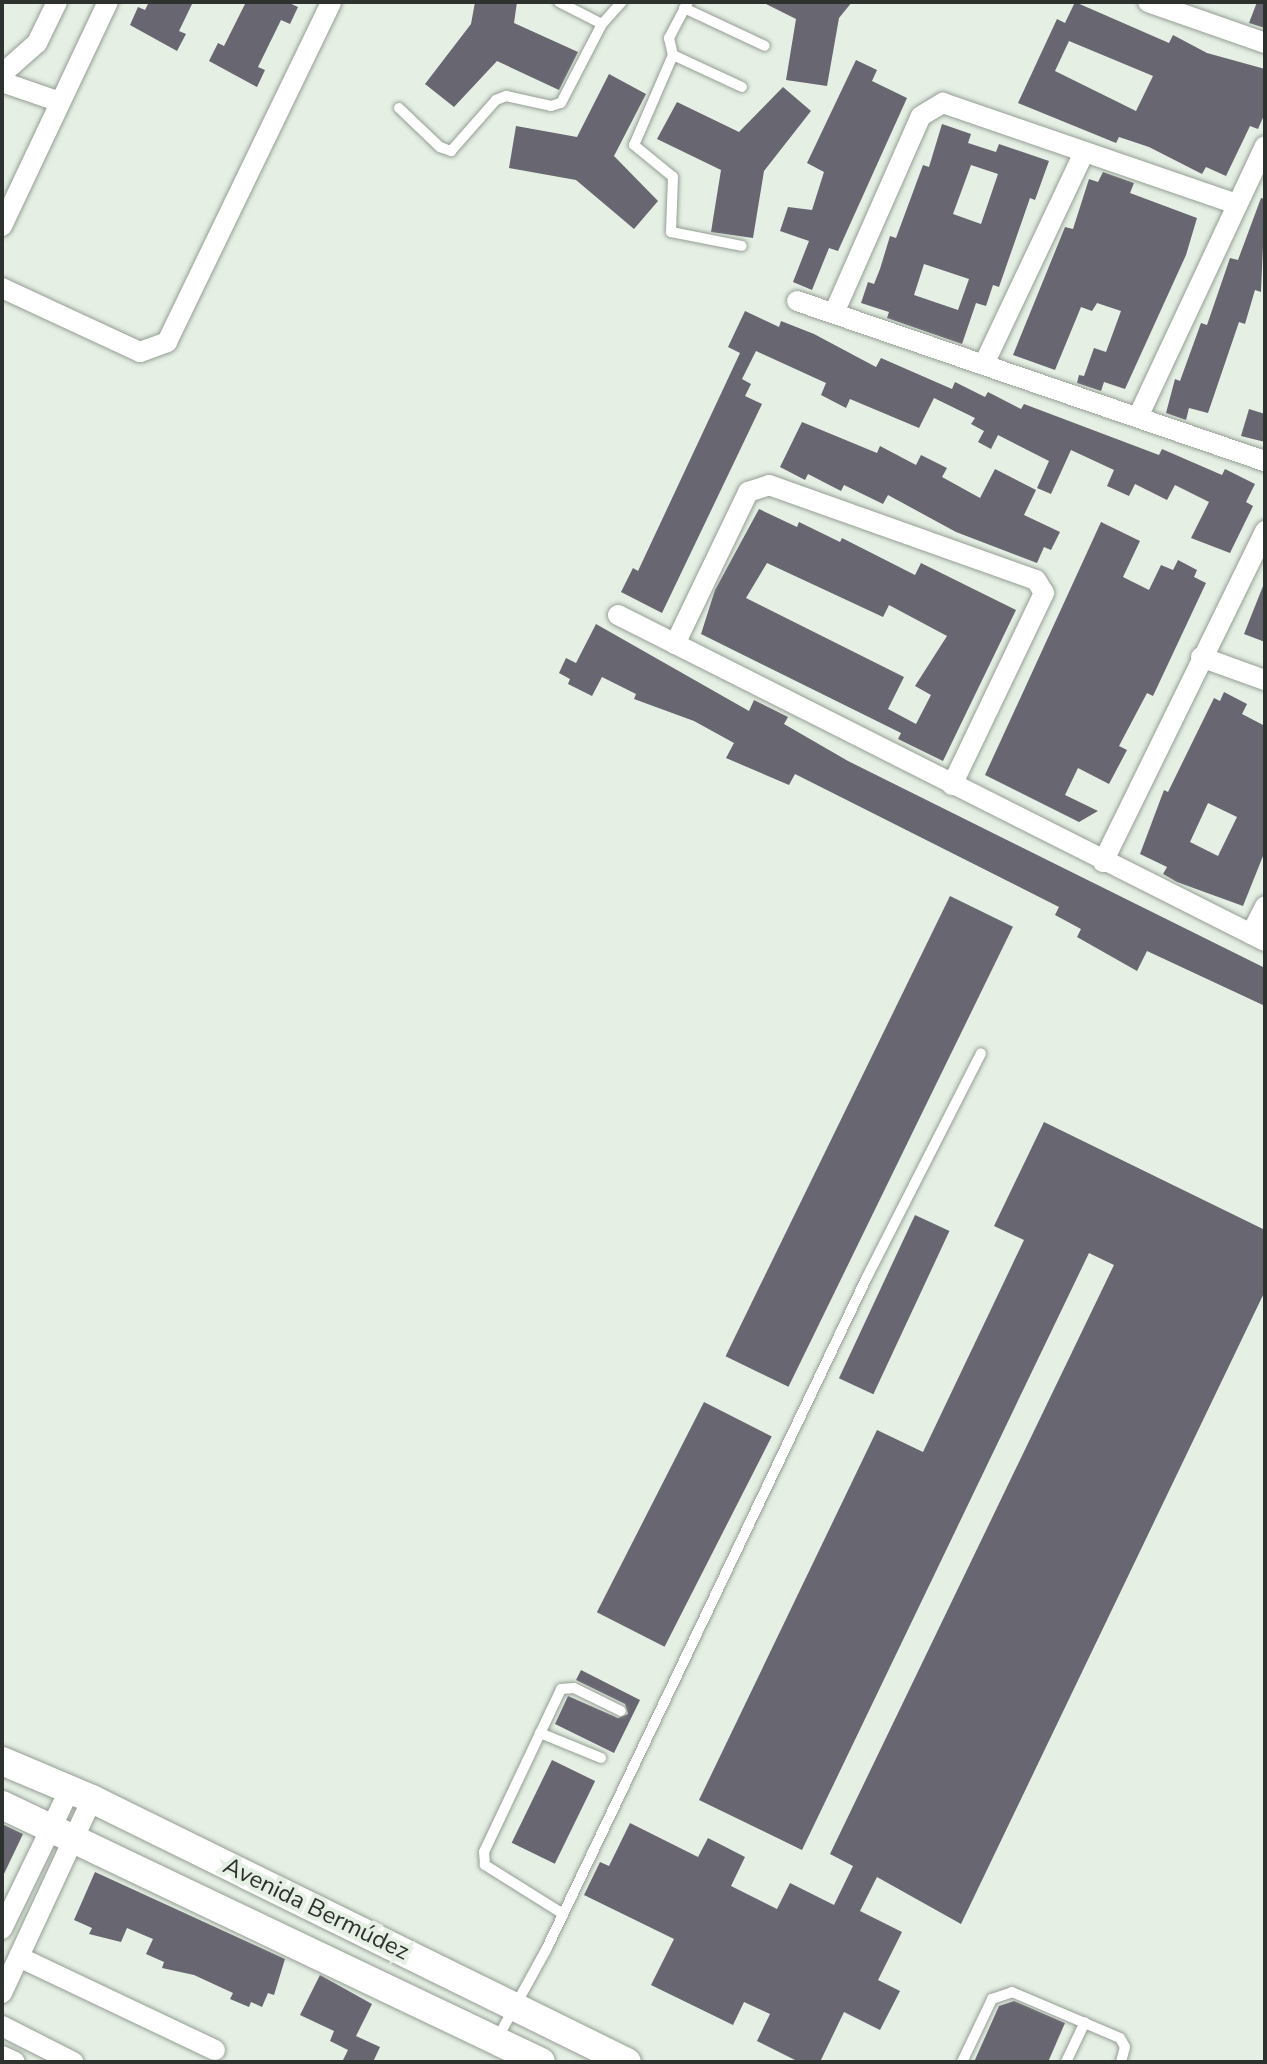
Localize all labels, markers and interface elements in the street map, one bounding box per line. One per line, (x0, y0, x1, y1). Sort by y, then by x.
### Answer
street label: Avenida Bermúdez (218, 1851, 414, 1967)

